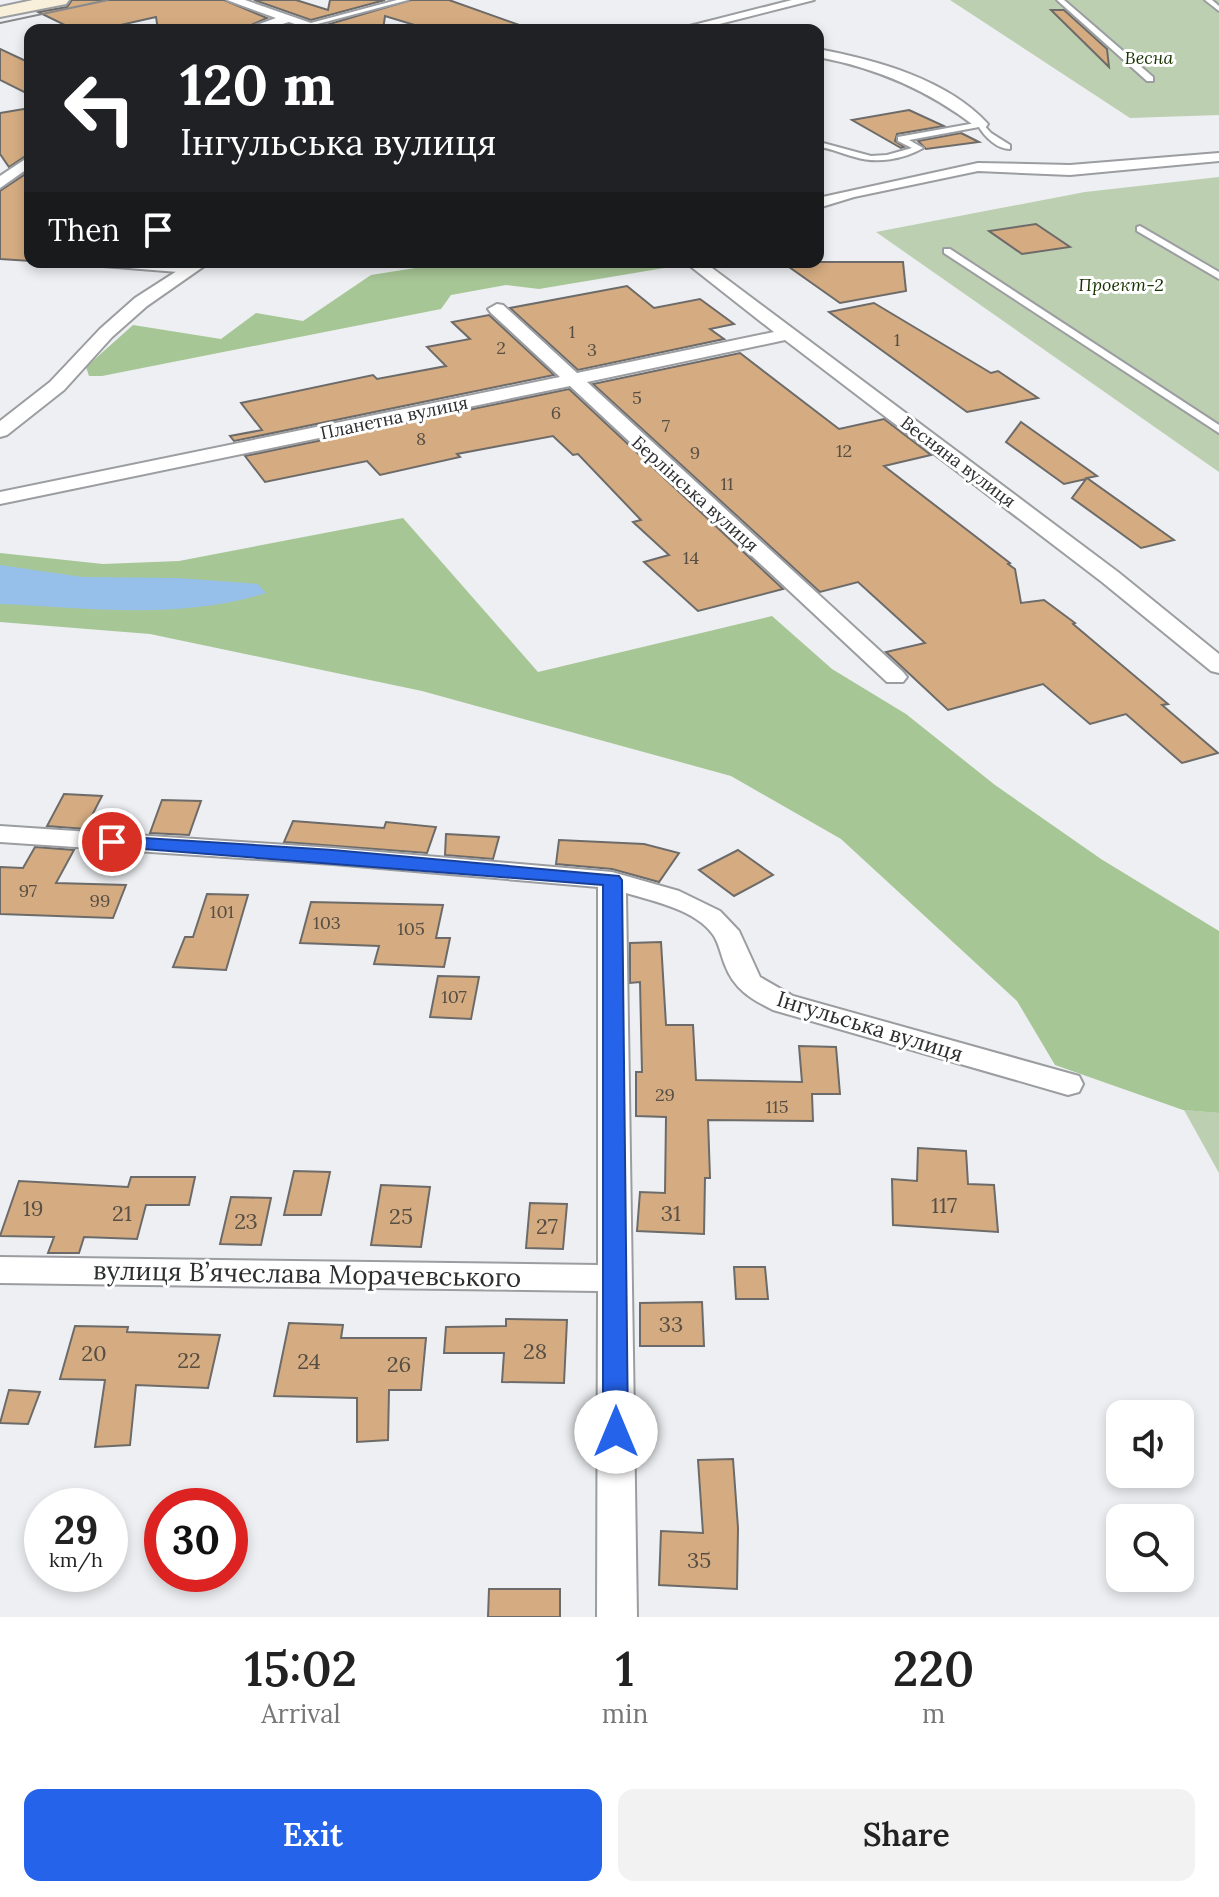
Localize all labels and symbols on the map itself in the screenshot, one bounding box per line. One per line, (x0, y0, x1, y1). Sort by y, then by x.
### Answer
park label: Весна (1125, 46, 1174, 69)
park label: Проект-2 (1078, 273, 1164, 296)
house number: 1 (569, 320, 575, 343)
house number: 1 (894, 328, 900, 351)
house number: 2 (496, 336, 506, 359)
house number: 3 (587, 338, 597, 361)
house number: 5 (632, 386, 642, 409)
street label: Планетна вулиця (318, 391, 470, 444)
house number: 6 (551, 401, 561, 424)
street label: Весняна вулиця (896, 411, 1020, 512)
house number: 7 (662, 414, 670, 437)
house number: 8 (416, 427, 426, 450)
street label: Берлінська вулиця (627, 431, 763, 557)
house number: 12 (836, 439, 852, 462)
house number: 9 (690, 441, 700, 464)
house number: 11 (720, 472, 734, 495)
house number: 14 (683, 546, 699, 569)
pin (78, 808, 146, 876)
house number: 97 (19, 879, 37, 902)
house number: 99 (90, 889, 110, 912)
house number: 101 (210, 900, 234, 923)
house number: 103 (313, 911, 341, 934)
house number: 105 (397, 917, 425, 940)
street label: Інгульська вулиця (773, 984, 967, 1068)
house number: 107 (441, 985, 467, 1008)
house number: 29 (655, 1083, 675, 1106)
house number: 115 (766, 1095, 788, 1118)
house number: 117 (931, 1191, 957, 1219)
house number: 19 (23, 1194, 43, 1222)
house number: 21 (112, 1199, 132, 1227)
house number: 31 (661, 1199, 681, 1227)
house number: 25 (389, 1202, 413, 1230)
house number: 23 (234, 1207, 258, 1235)
house number: 27 (536, 1212, 558, 1240)
street label: вулиця В’ячеслава Морачевського (93, 1253, 521, 1294)
house number: 33 (659, 1310, 683, 1338)
house number: 28 (523, 1337, 547, 1365)
house number: 20 (81, 1339, 107, 1367)
house number: 22 (177, 1346, 201, 1374)
house number: 24 (297, 1347, 321, 1375)
house number: 26 (387, 1350, 411, 1378)
position arrow (574, 1390, 658, 1474)
speed limit sign: 30 (144, 1488, 248, 1592)
house number: 35 (687, 1546, 711, 1574)

